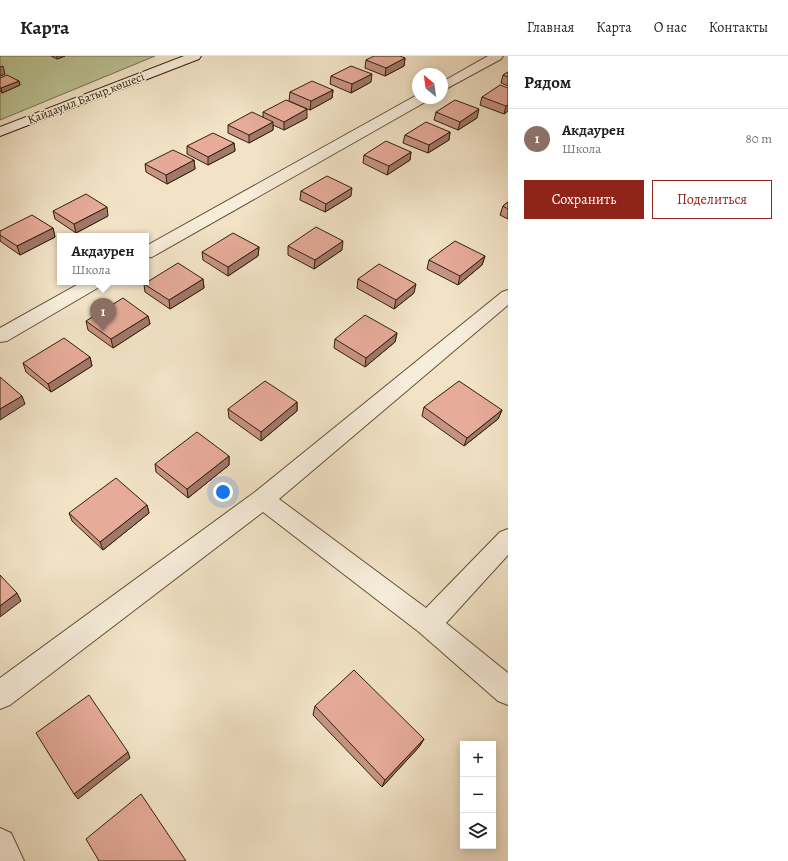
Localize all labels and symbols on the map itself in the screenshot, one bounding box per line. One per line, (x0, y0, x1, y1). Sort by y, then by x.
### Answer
street label: Қайдауыл Батыр көшесі (25, 68, 147, 128)
north arrow (412, 68, 448, 104)
pin: 1 (90, 298, 116, 331)
your location (213, 482, 233, 502)

